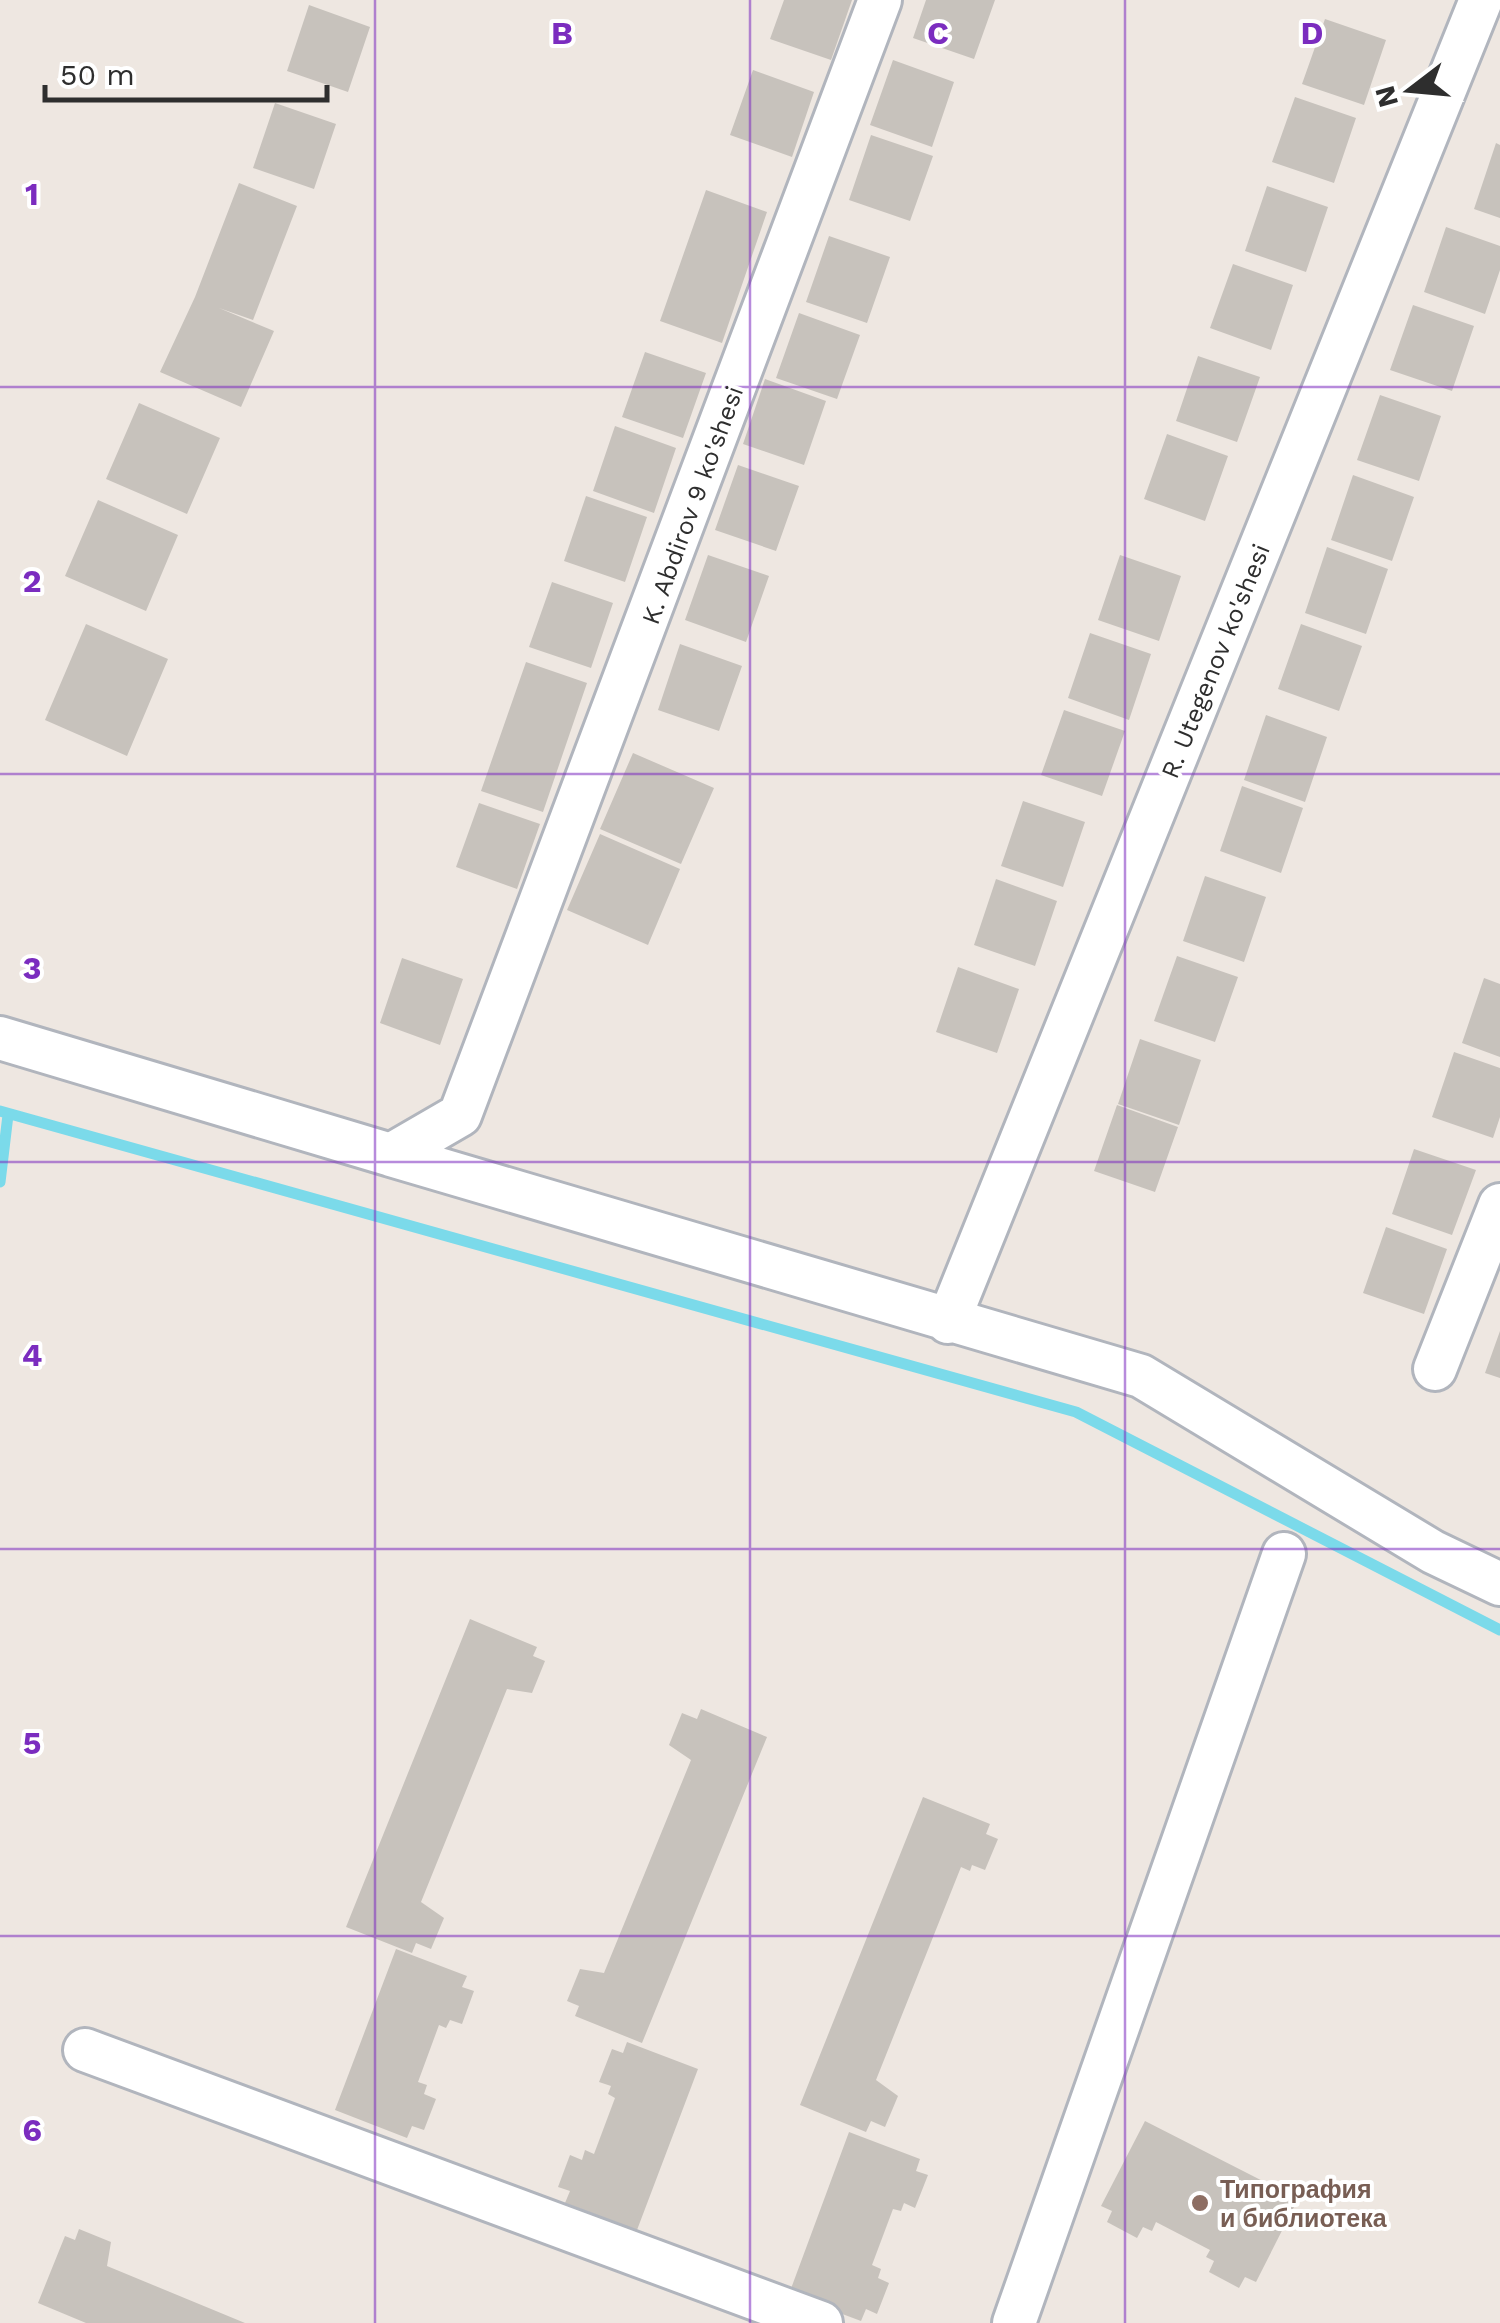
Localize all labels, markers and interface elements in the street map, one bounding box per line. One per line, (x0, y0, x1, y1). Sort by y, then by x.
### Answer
text: B (551, 14, 573, 52)
text: C (927, 14, 949, 52)
text: D (1301, 14, 1323, 52)
scale bar (45, 40, 328, 102)
north arrow (1360, 40, 1460, 140)
text: 50 m (60, 57, 135, 92)
text: N (1368, 82, 1405, 111)
text: 1 (25, 175, 39, 213)
street label: K. Abdirov 9 ko'shesi (636, 382, 749, 628)
street label: R. Utegenov ko'shesi (1155, 540, 1276, 783)
text: 2 (22, 562, 42, 600)
text: 3 (23, 949, 41, 987)
text: 4 (22, 1336, 42, 1374)
text: 5 (23, 1724, 41, 1762)
text: 6 (22, 2111, 42, 2149)
place label: Типография и библиотека (1220, 2175, 1388, 2233)
marker: Типография и библиотека (1189, 2192, 1211, 2214)

